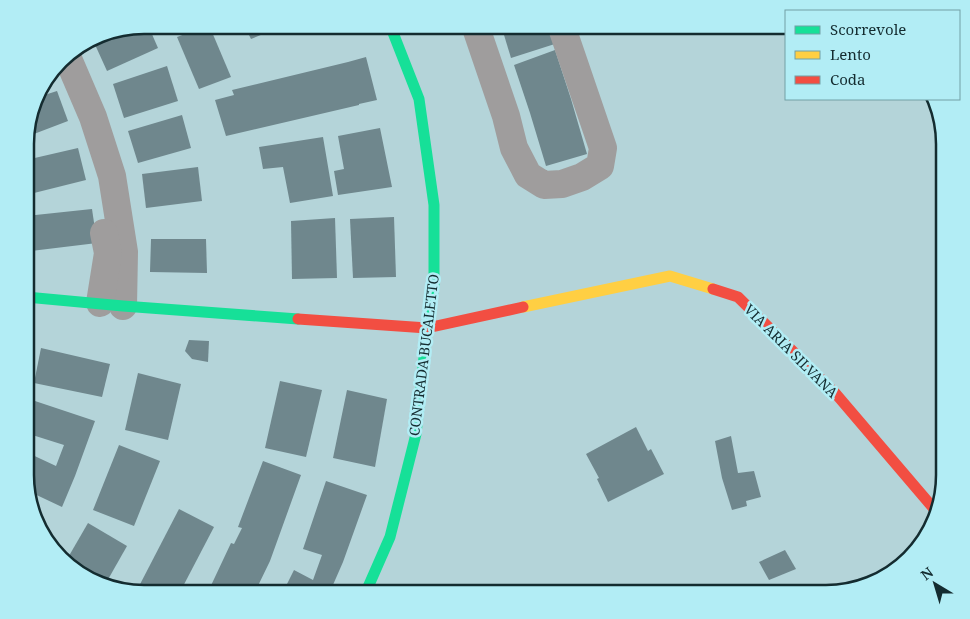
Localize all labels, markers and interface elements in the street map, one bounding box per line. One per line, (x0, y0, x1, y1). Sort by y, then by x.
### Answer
legend (785, 10, 960, 100)
text: Scorrevole (830, 19, 906, 39)
text: Lento (830, 44, 871, 64)
text: Coda (830, 69, 866, 89)
street label: CONTRADA BUCALETTO (404, 273, 443, 437)
street label: VIA ARIA SILVANA (740, 300, 842, 402)
north arrow (910, 559, 960, 609)
text: N (916, 562, 937, 584)

